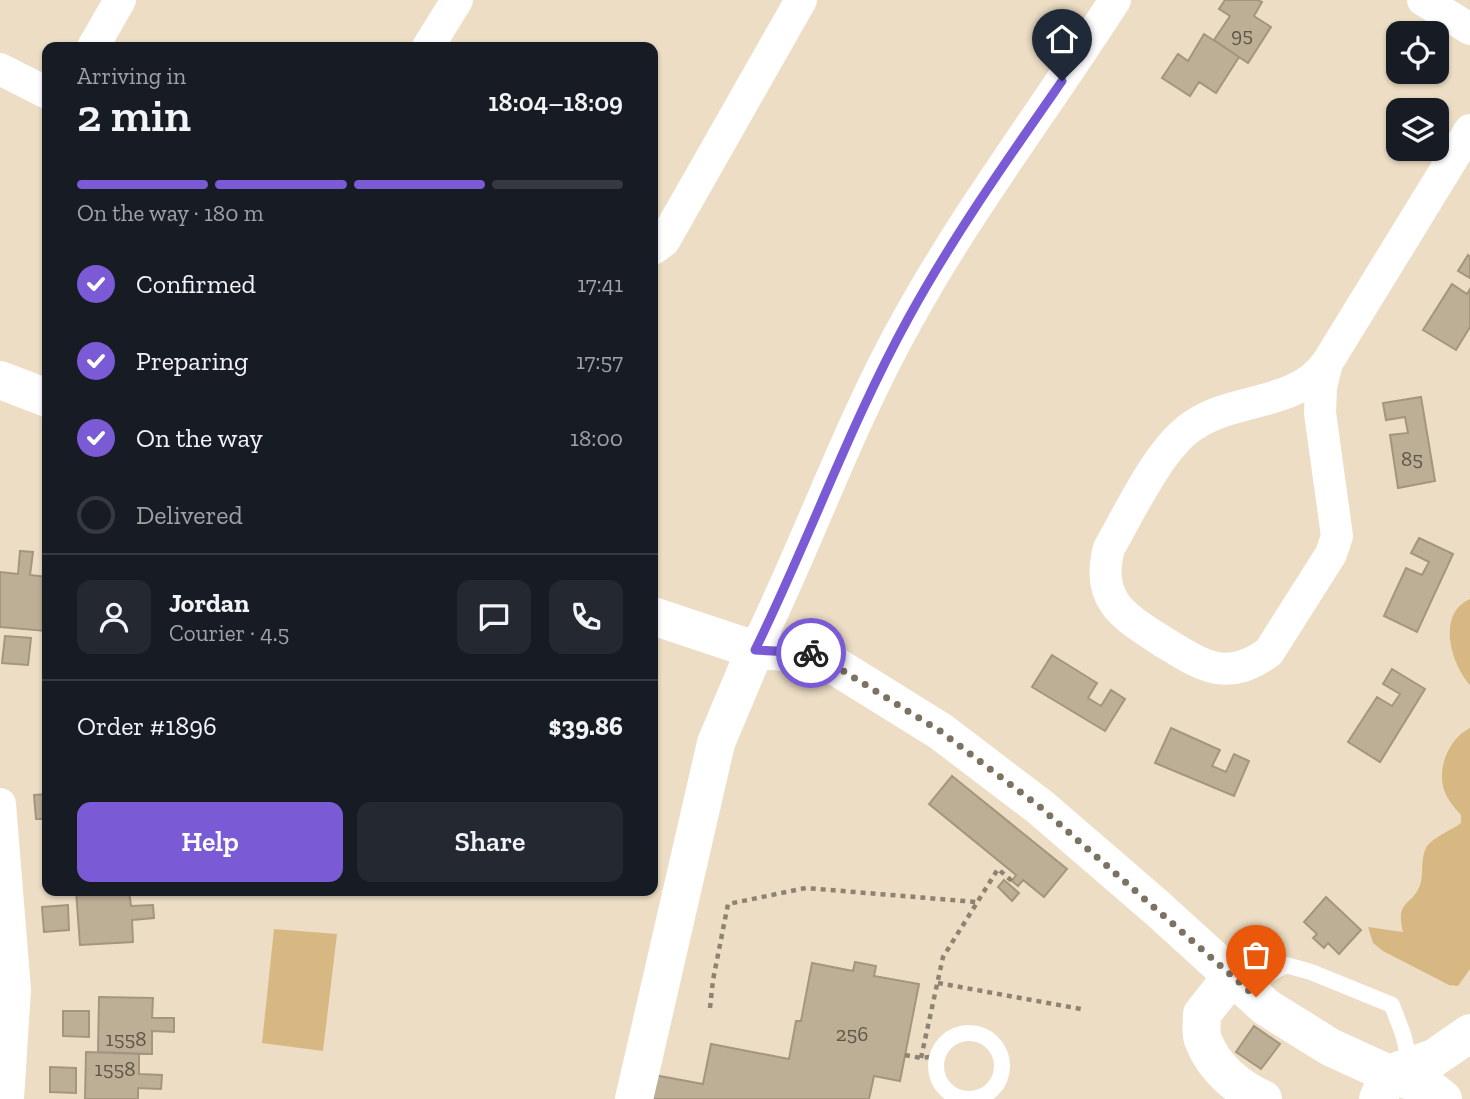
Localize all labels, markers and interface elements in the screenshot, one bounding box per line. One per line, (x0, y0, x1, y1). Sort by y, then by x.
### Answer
pin (1032, 9, 1092, 81)
icon: home (1043, 20, 1081, 58)
map controls (1386, 21, 1449, 161)
button: locate (1386, 21, 1449, 84)
house number: 95 (1231, 22, 1253, 47)
text: Arriving in (77, 62, 186, 90)
text: 18:04–18:09 (488, 86, 623, 118)
text: 2 min (77, 88, 191, 143)
button: layers (1386, 98, 1449, 161)
text: On the way · 180 m (77, 199, 264, 227)
icon: check (77, 265, 115, 303)
text: Confirmed (136, 268, 256, 300)
text: 17:41 (577, 270, 623, 298)
icon: check (77, 342, 115, 380)
text: Preparing (136, 345, 248, 377)
text: 17:57 (576, 347, 623, 375)
icon: check (77, 419, 115, 457)
text: On the way (136, 422, 263, 454)
text: 18:00 (570, 424, 623, 452)
house number: 85 (1401, 446, 1423, 471)
text: Delivered (136, 499, 243, 531)
button: person (77, 580, 151, 654)
button: chat (457, 580, 531, 654)
button: phone (549, 580, 623, 654)
text: Jordan (169, 587, 249, 619)
courier (776, 618, 846, 688)
text: Courier · 4.5 (169, 619, 289, 647)
icon: bike (792, 634, 830, 672)
text: Order #1896 (77, 710, 217, 742)
text: $39.86 (549, 710, 623, 742)
button: Help (77, 802, 343, 882)
button: Share (357, 802, 623, 882)
pin (1226, 925, 1286, 997)
icon: bag (1237, 936, 1275, 974)
house number: 256 (836, 1021, 868, 1046)
house number: 1558 (106, 1026, 146, 1051)
house number: 1558 (95, 1056, 135, 1081)

